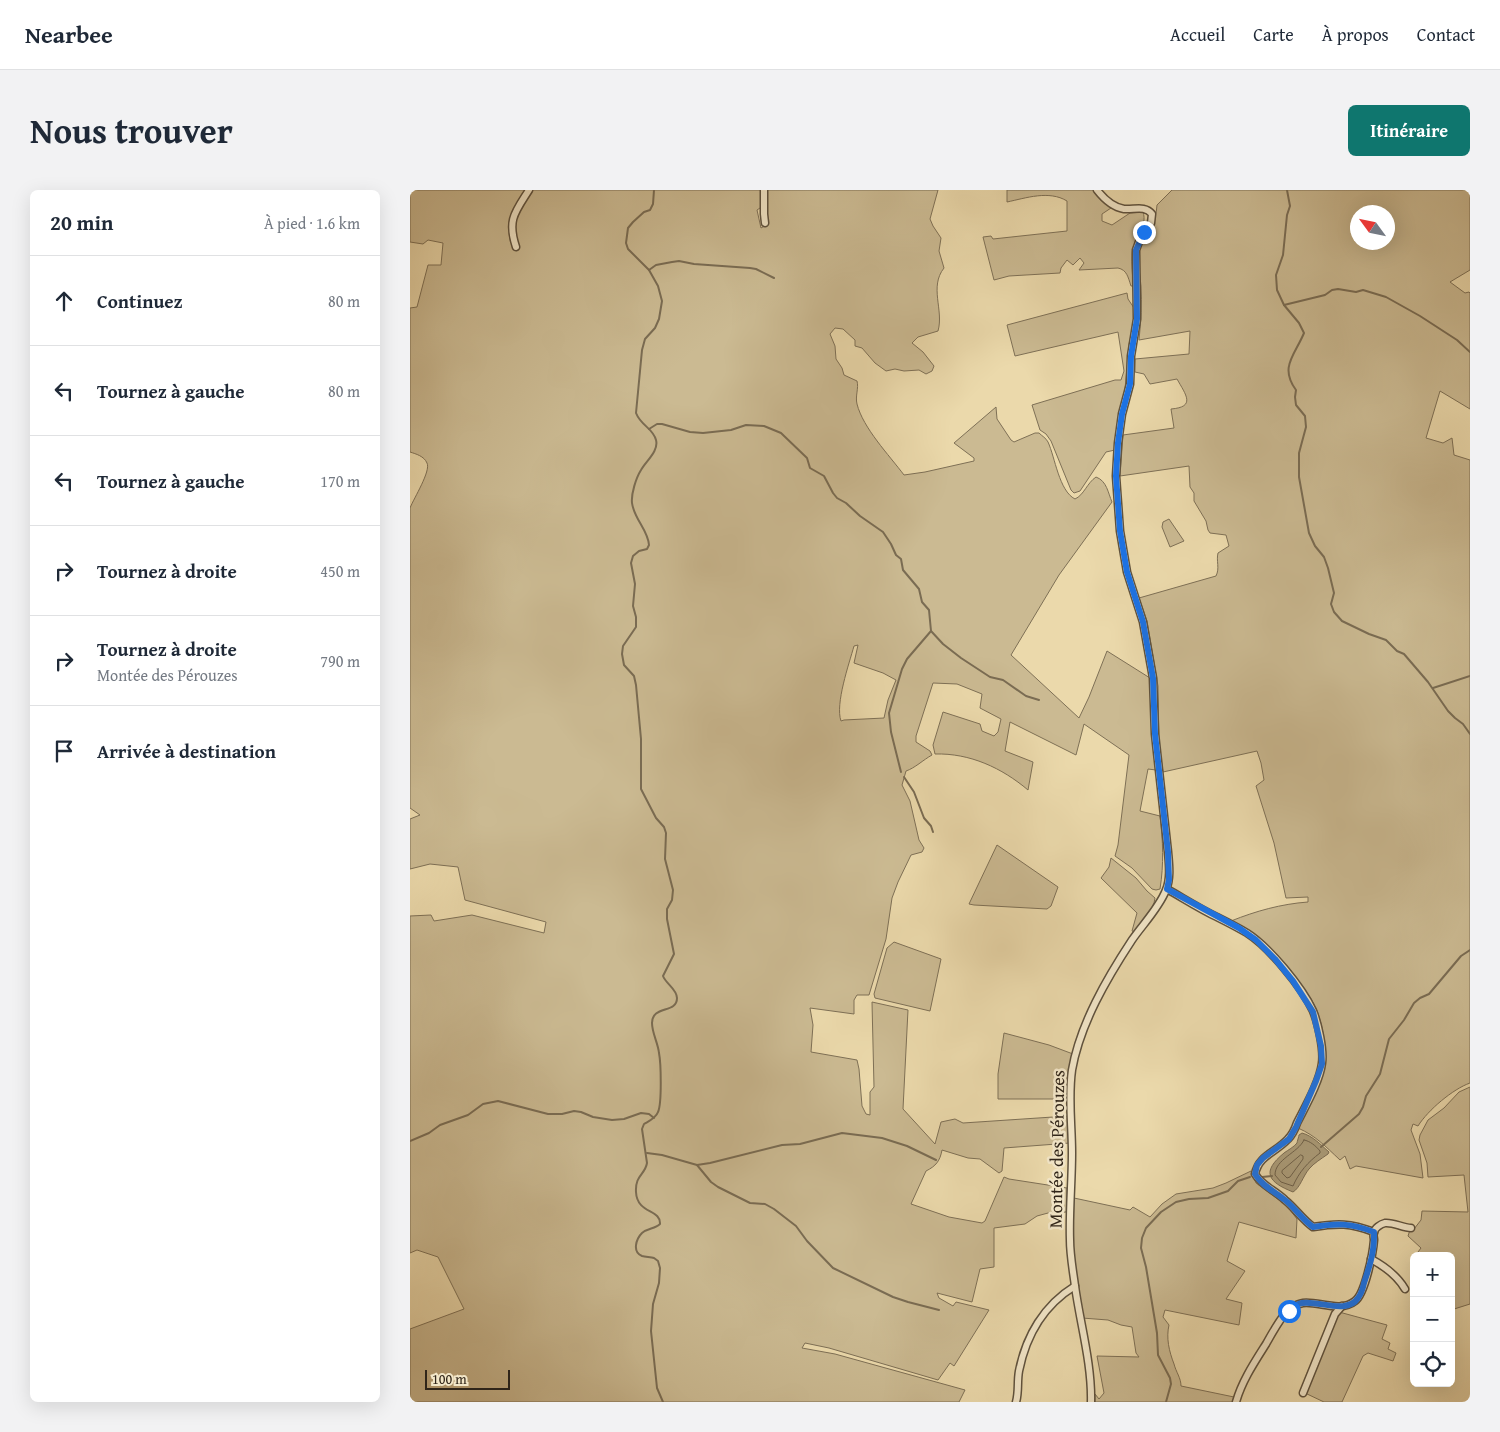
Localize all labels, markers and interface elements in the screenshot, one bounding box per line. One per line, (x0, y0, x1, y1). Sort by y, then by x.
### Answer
text: Nearbee (25, 17, 113, 52)
text: Accueil (1170, 21, 1225, 48)
text: Carte (1253, 21, 1294, 48)
text: À propos (1322, 21, 1389, 48)
text: Contact (1417, 21, 1475, 48)
text: Nous trouver (30, 105, 233, 156)
button: Itinéraire (1348, 105, 1470, 156)
north arrow (1350, 205, 1395, 250)
text: 20 min (50, 207, 113, 238)
text: À pied · 1.6 km (264, 211, 360, 235)
route end (1133, 221, 1156, 244)
icon: ahead (50, 287, 78, 315)
text: Continuez (97, 287, 183, 315)
text: 80 m (328, 289, 360, 313)
icon: left (50, 377, 78, 405)
text: Tournez à gauche (97, 377, 245, 405)
text: 80 m (328, 379, 360, 403)
icon: left (50, 467, 78, 495)
text: Tournez à gauche (97, 467, 245, 495)
text: 170 m (320, 469, 360, 493)
icon: right (50, 557, 78, 585)
text: Tournez à droite (97, 557, 237, 585)
text: 450 m (320, 559, 360, 583)
text: Tournez à droite (97, 635, 237, 663)
icon: right (50, 647, 78, 675)
text: 790 m (320, 649, 360, 673)
text: Montée des Pérouzes (97, 663, 238, 687)
icon: arrive (50, 737, 78, 765)
text: Arrivée à destination (97, 737, 276, 765)
street label: Montée des Pérouzes (1042, 1070, 1071, 1228)
map controls (1410, 1252, 1455, 1387)
button: + (1410, 1252, 1455, 1297)
button: − (1410, 1297, 1455, 1342)
route start (1278, 1300, 1301, 1323)
button: locate (1410, 1342, 1455, 1387)
scale bar (425, 1367, 510, 1390)
text: 100 m (432, 1369, 467, 1389)

